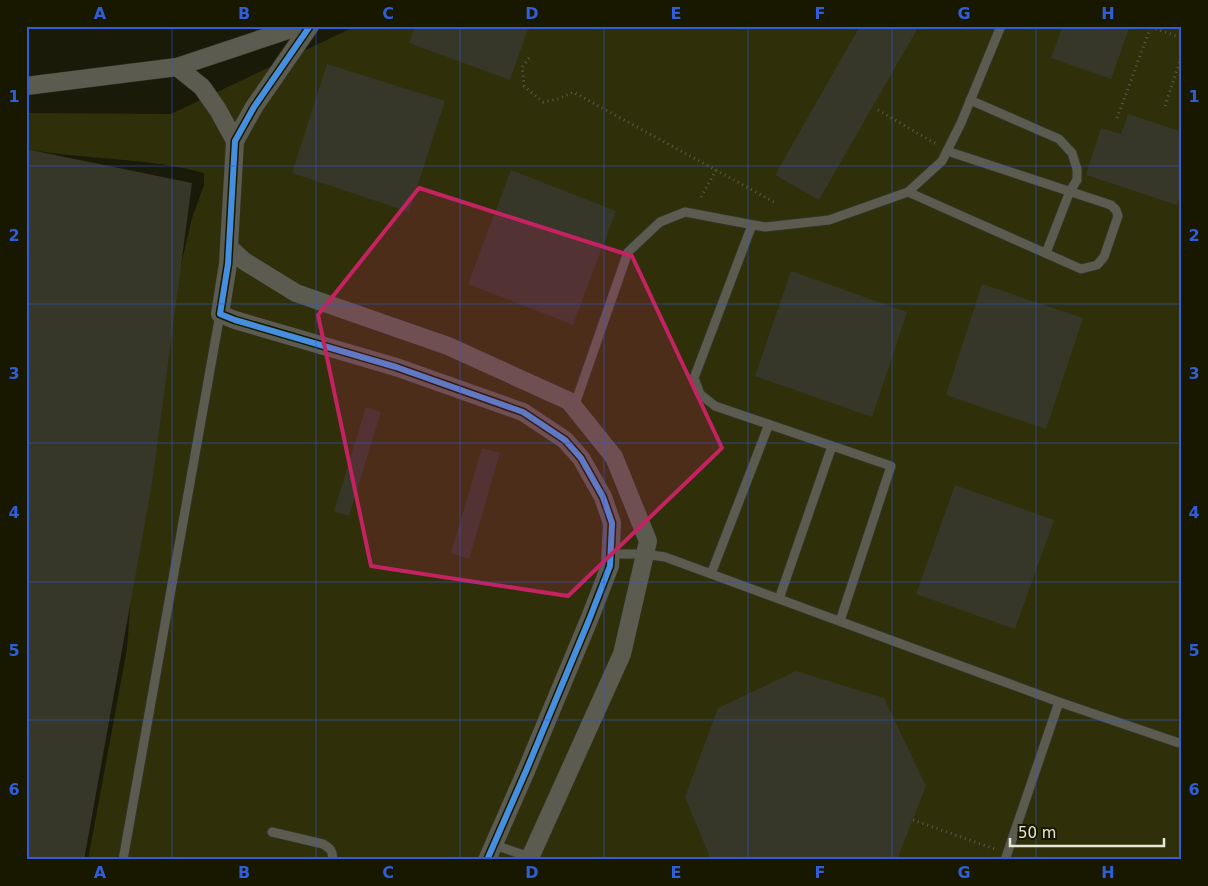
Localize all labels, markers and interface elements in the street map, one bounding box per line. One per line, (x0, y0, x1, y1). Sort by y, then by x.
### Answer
text: A (94, 4, 107, 23)
text: B (238, 4, 250, 23)
text: C (382, 4, 394, 23)
text: D (525, 4, 539, 23)
text: E (671, 4, 681, 23)
text: F (815, 4, 825, 23)
text: G (957, 4, 971, 23)
text: H (1101, 4, 1115, 23)
text: 1 (8, 87, 20, 106)
text: 1 (1188, 87, 1200, 106)
text: 2 (8, 226, 20, 245)
text: 2 (1188, 226, 1200, 245)
text: 3 (8, 364, 20, 383)
text: 3 (1188, 364, 1200, 383)
text: 4 (8, 503, 20, 522)
text: 4 (1188, 503, 1200, 522)
text: 5 (8, 641, 20, 660)
text: 5 (1188, 641, 1200, 660)
text: 6 (8, 780, 20, 799)
text: 6 (1188, 780, 1200, 799)
scale bar (1010, 816, 1164, 848)
text: 50 m (1018, 824, 1056, 842)
text: A (94, 863, 107, 882)
text: B (238, 863, 250, 882)
text: C (382, 863, 394, 882)
text: D (525, 863, 539, 882)
text: E (671, 863, 681, 882)
text: F (815, 863, 825, 882)
text: G (957, 863, 971, 882)
text: H (1101, 863, 1115, 882)

